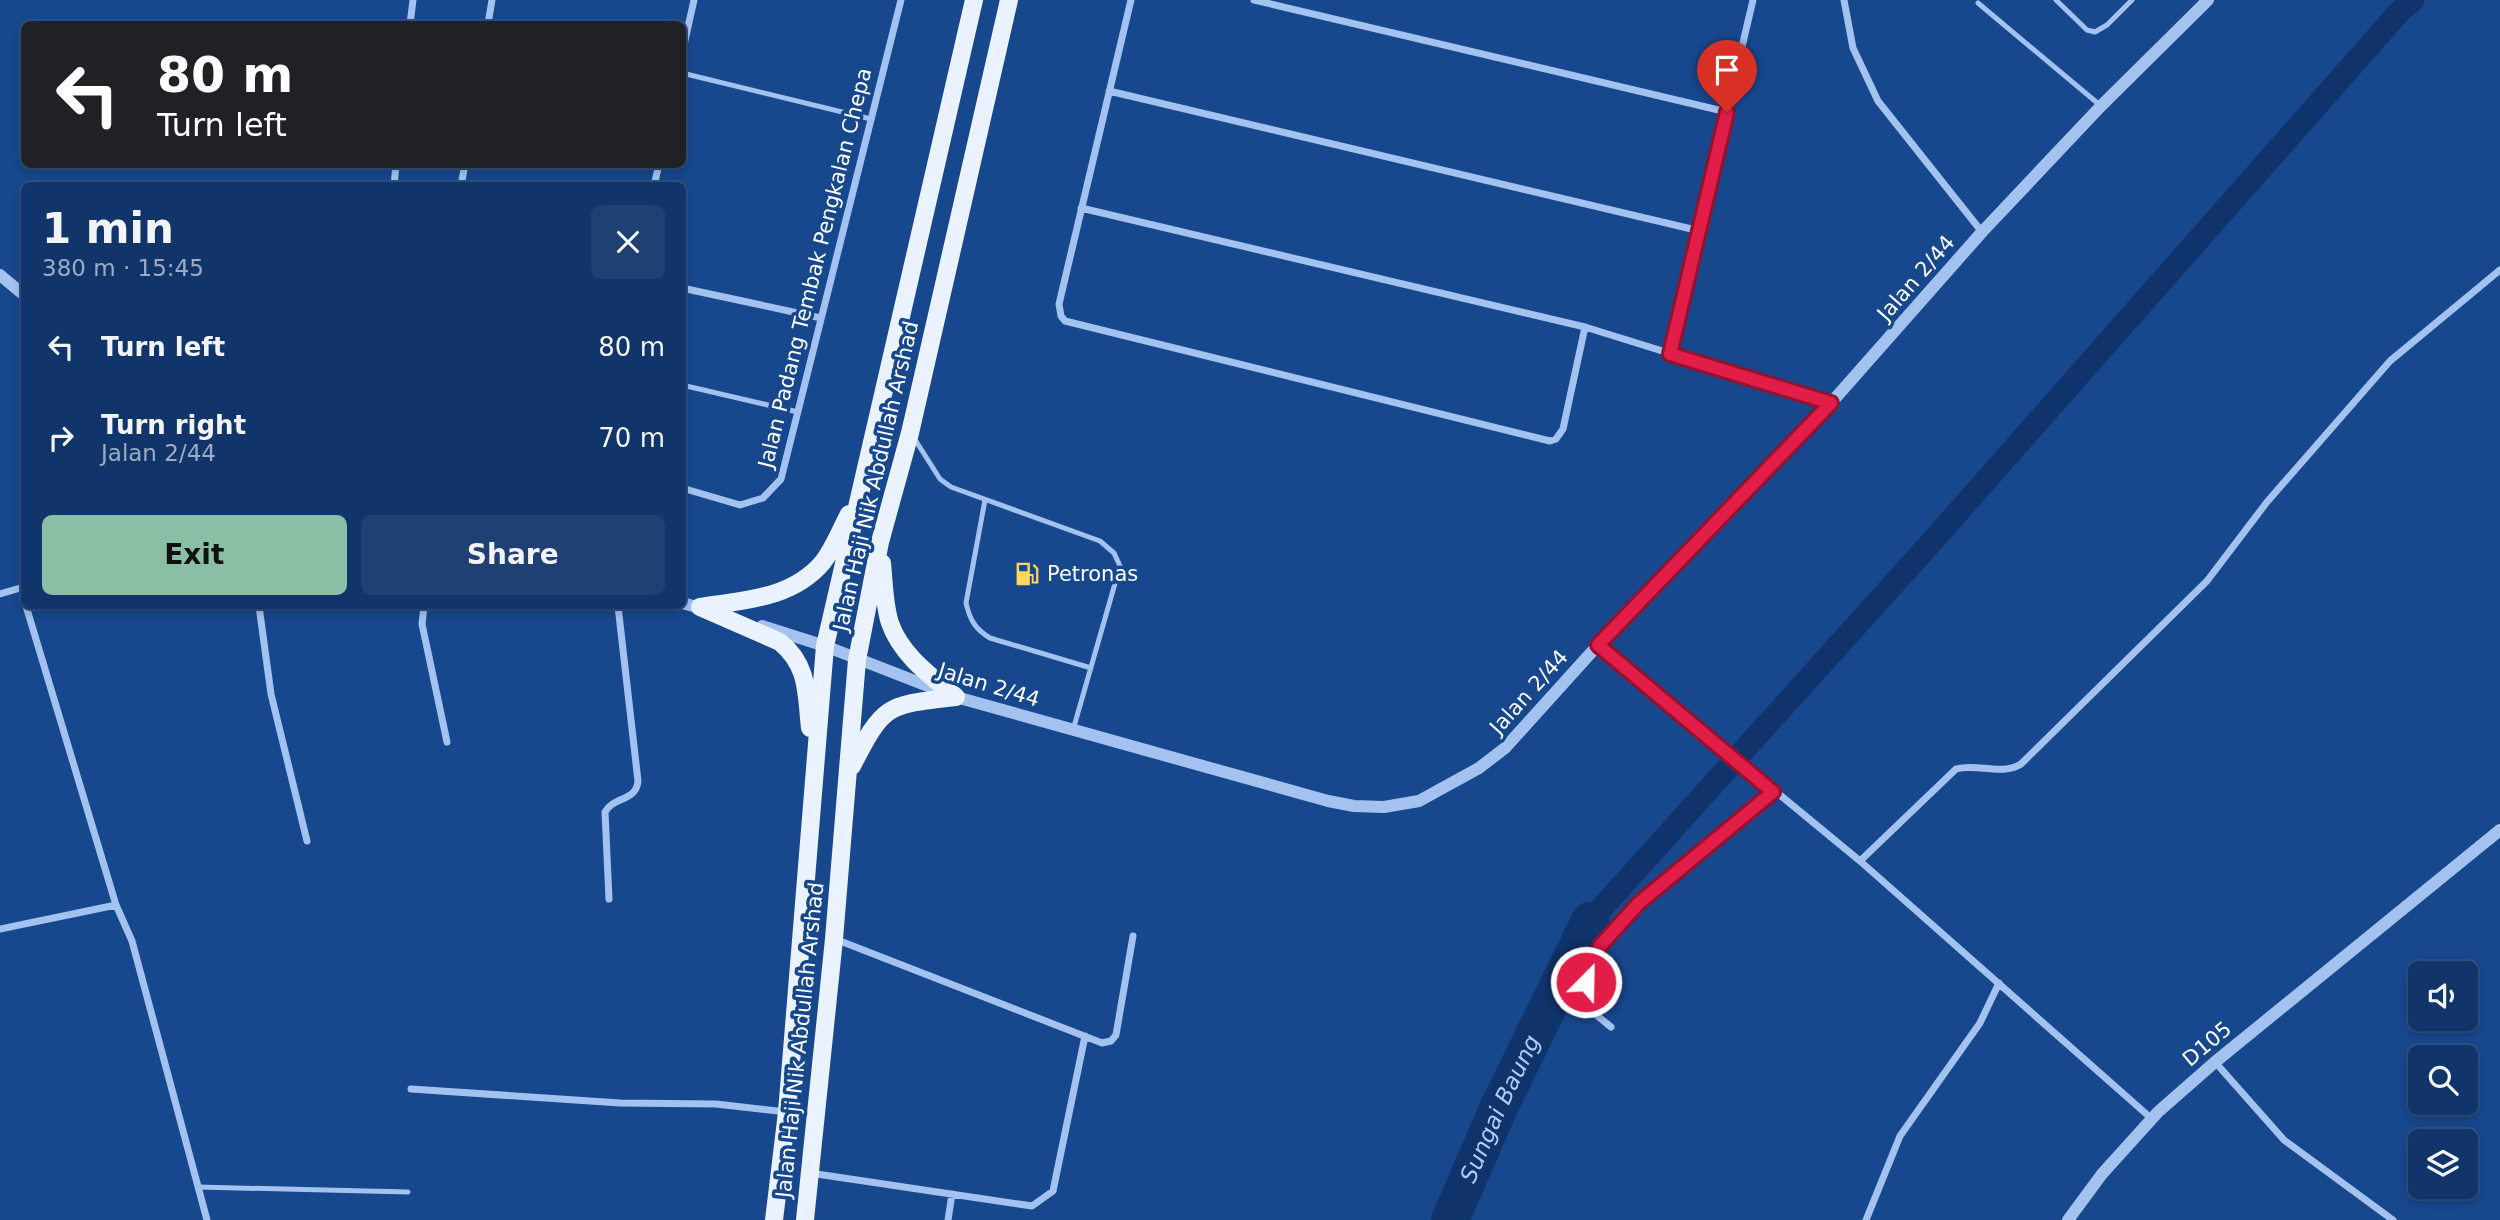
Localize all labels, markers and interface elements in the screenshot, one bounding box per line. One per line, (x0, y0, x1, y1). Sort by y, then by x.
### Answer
pin (1697, 40, 1757, 112)
text: 80 m (157, 47, 293, 104)
icon: left (42, 49, 133, 140)
icon: arrive (1708, 51, 1746, 89)
street label: Jalan Padang Tembak Pengkalan Chepa (753, 65, 876, 472)
text: Turn left (157, 106, 287, 144)
text: 1 min (42, 204, 174, 253)
button: close (591, 205, 665, 279)
street label: Jalan 2/44 (1871, 231, 1959, 327)
text: 380 m · 15:45 (42, 255, 204, 281)
street label: Jalan Haji Nik Abdullah Arshad (828, 319, 923, 635)
icon: left (42, 328, 80, 366)
text: Turn left (101, 332, 225, 362)
text: 80 m (598, 332, 665, 362)
text: Turn right (101, 410, 246, 440)
icon: right (42, 419, 80, 457)
text: 70 m (598, 423, 665, 453)
text: Jalan 2/44 (101, 440, 216, 466)
button: Exit (42, 515, 347, 595)
button: Share (361, 515, 665, 595)
fuel station icon: Petronas (1013, 560, 1041, 588)
place label: Petronas (1047, 562, 1138, 586)
street label: Jalan 2/44 (1484, 645, 1573, 741)
street label: Jalan 2/44 (933, 658, 1043, 712)
street label: Jalan Haji Nik Abdullah Arshad (771, 881, 829, 1201)
position arrow (1549, 945, 1623, 1019)
map controls (2408, 961, 2478, 1199)
button: sound (2408, 961, 2478, 1031)
street label: D105 (2178, 1017, 2236, 1071)
water label: Sungai Baung (1455, 1031, 1545, 1187)
button: search (2408, 1045, 2478, 1115)
button: layers (2408, 1129, 2478, 1199)

